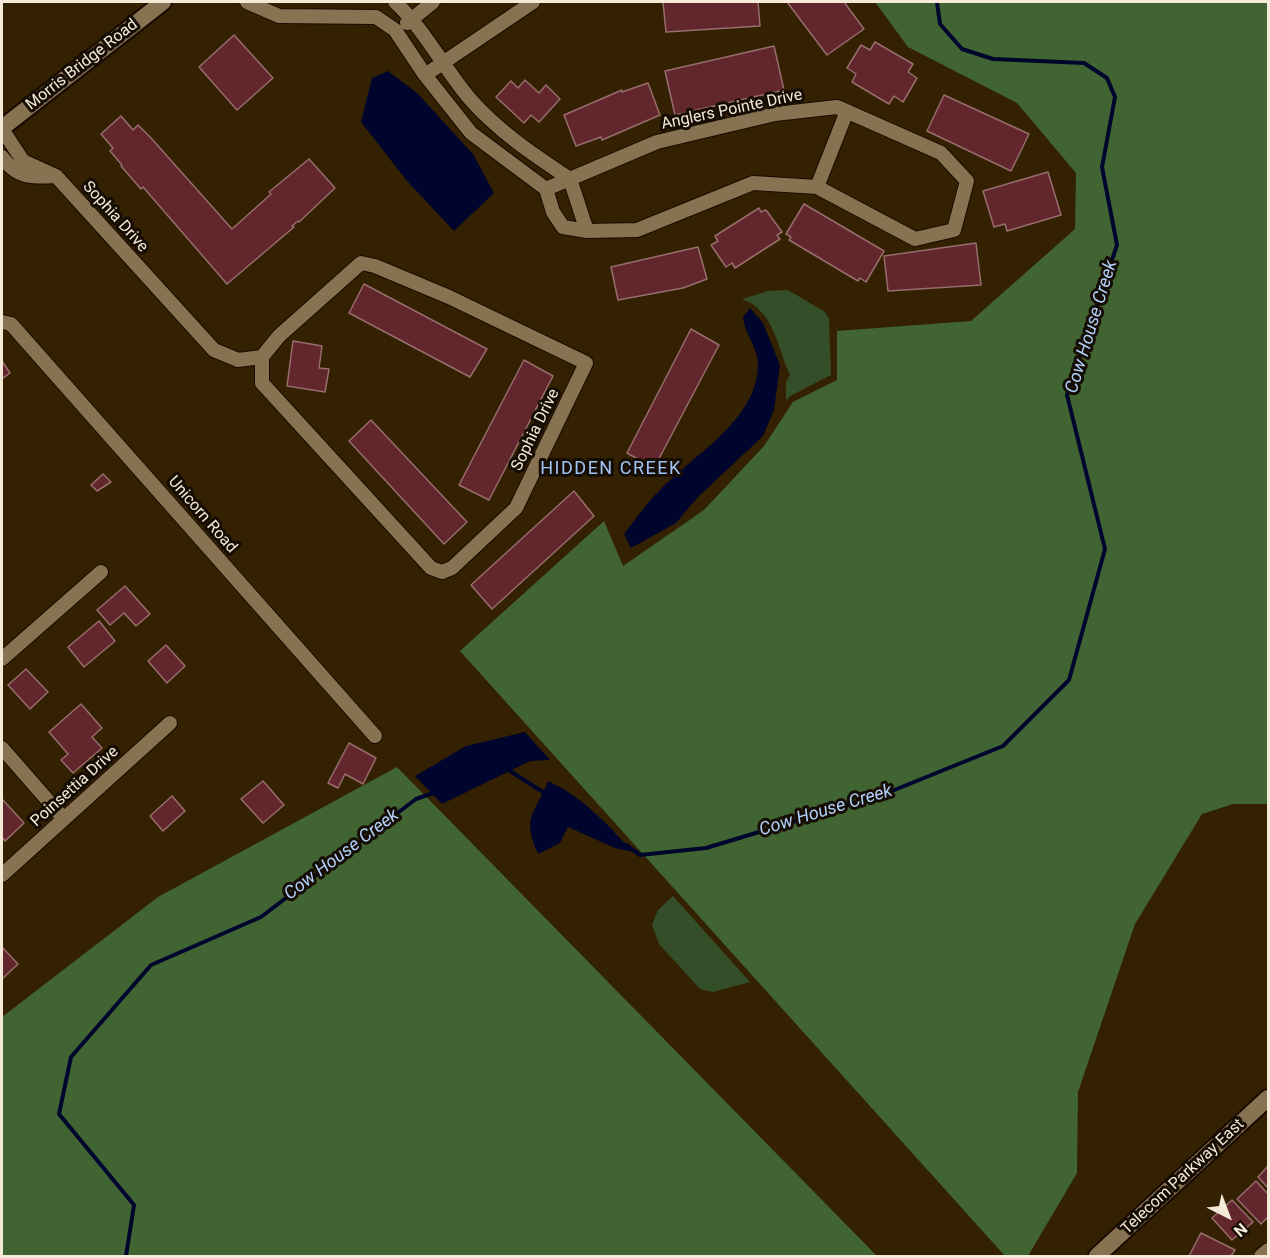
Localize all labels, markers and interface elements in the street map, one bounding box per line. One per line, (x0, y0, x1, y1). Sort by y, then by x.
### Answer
street label: Morris Bridge Road (22, 15, 142, 115)
street label: Anglers Pointe Drive (660, 86, 804, 134)
street label: Sophia Drive (78, 178, 152, 256)
water label: Cow House Creek (1061, 258, 1123, 396)
street label: Sophia Drive (508, 386, 564, 474)
district label: HIDDEN CREEK (540, 458, 682, 480)
street label: Unicorn Road (163, 473, 241, 557)
street label: Poinsettia Drive (27, 743, 123, 831)
water label: Cow House Creek (757, 780, 895, 842)
water label: Cow House Creek (280, 805, 404, 905)
street label: Telecom Parkway East (1118, 1115, 1248, 1239)
north arrow (1198, 1186, 1258, 1246)
text: N (1230, 1219, 1251, 1241)

